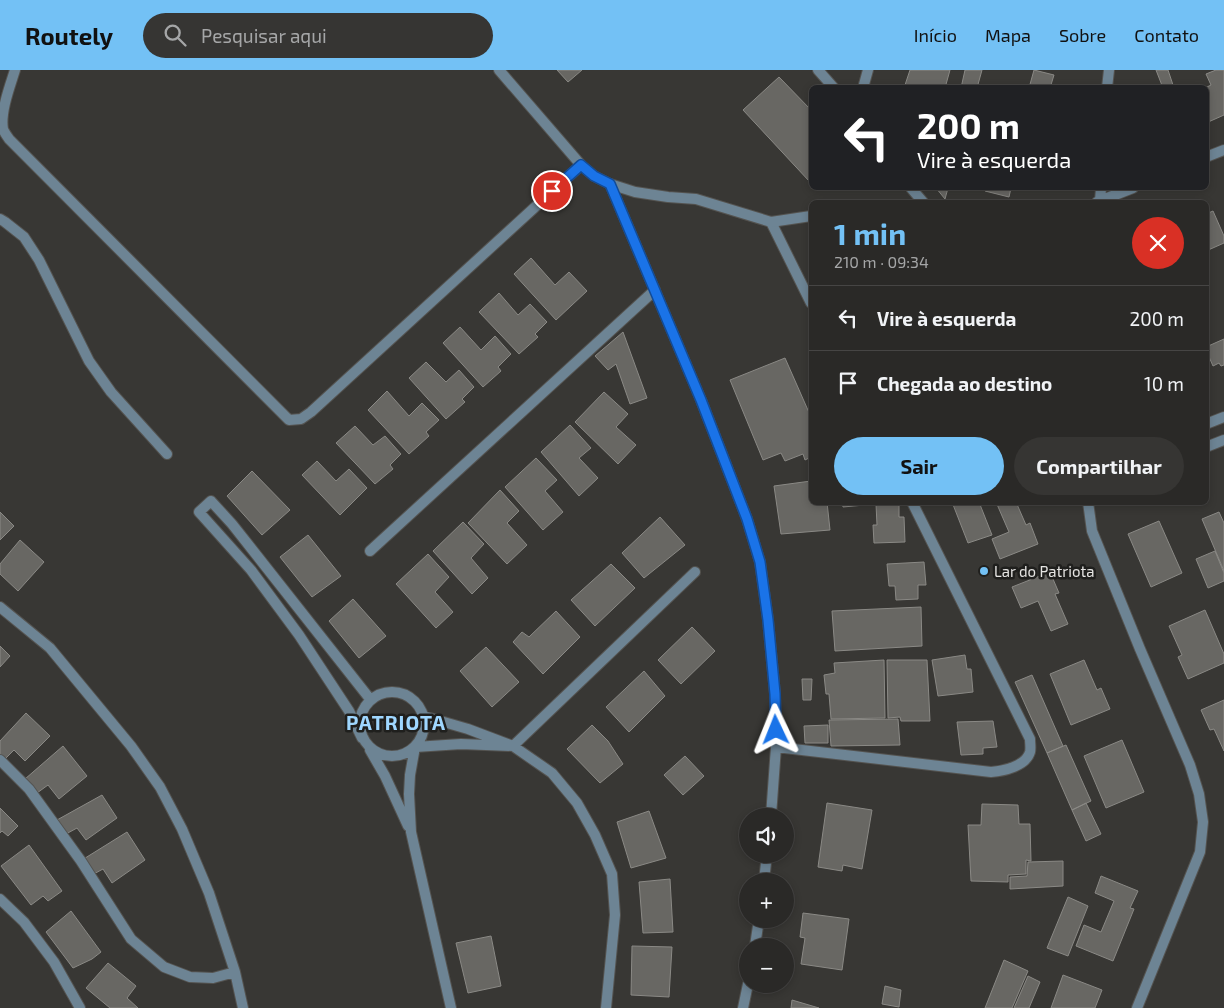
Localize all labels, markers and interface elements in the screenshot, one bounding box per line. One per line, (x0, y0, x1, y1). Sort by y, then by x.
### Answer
search box (143, 13, 493, 58)
text: Routely (25, 21, 113, 50)
icon: search (161, 21, 189, 49)
text: Pesquisar aqui (201, 24, 327, 47)
text: Início (914, 24, 957, 46)
text: Mapa (985, 24, 1031, 46)
text: Sobre (1059, 24, 1106, 46)
text: Contato (1134, 24, 1199, 46)
text: 200 m (917, 104, 1020, 146)
icon: left (834, 105, 899, 170)
text: Vire à esquerda (917, 146, 1071, 172)
pin (531, 170, 573, 212)
icon: arrive (538, 177, 566, 205)
text: 1 min (834, 215, 906, 251)
button: close (1132, 217, 1184, 269)
text: 210 m · 09:34 (834, 252, 929, 271)
icon: left (834, 304, 862, 332)
text: Vire à esquerda (877, 307, 1016, 330)
text: 200 m (1130, 307, 1184, 330)
icon: arrive (834, 369, 862, 397)
text: Chegada ao destino (877, 372, 1052, 395)
text: 10 m (1144, 372, 1184, 395)
button: Sair (834, 437, 1004, 495)
button: Compartilhar (1014, 437, 1184, 495)
place label: Lar do Patriota (994, 562, 1094, 580)
marker: Lar do Patriota (978, 565, 990, 577)
position arrow (749, 703, 801, 755)
district label: PATRIOTA (346, 710, 446, 734)
map controls (739, 808, 794, 993)
button: sound (739, 808, 794, 863)
button: + (739, 873, 794, 928)
button: − (739, 938, 794, 993)

